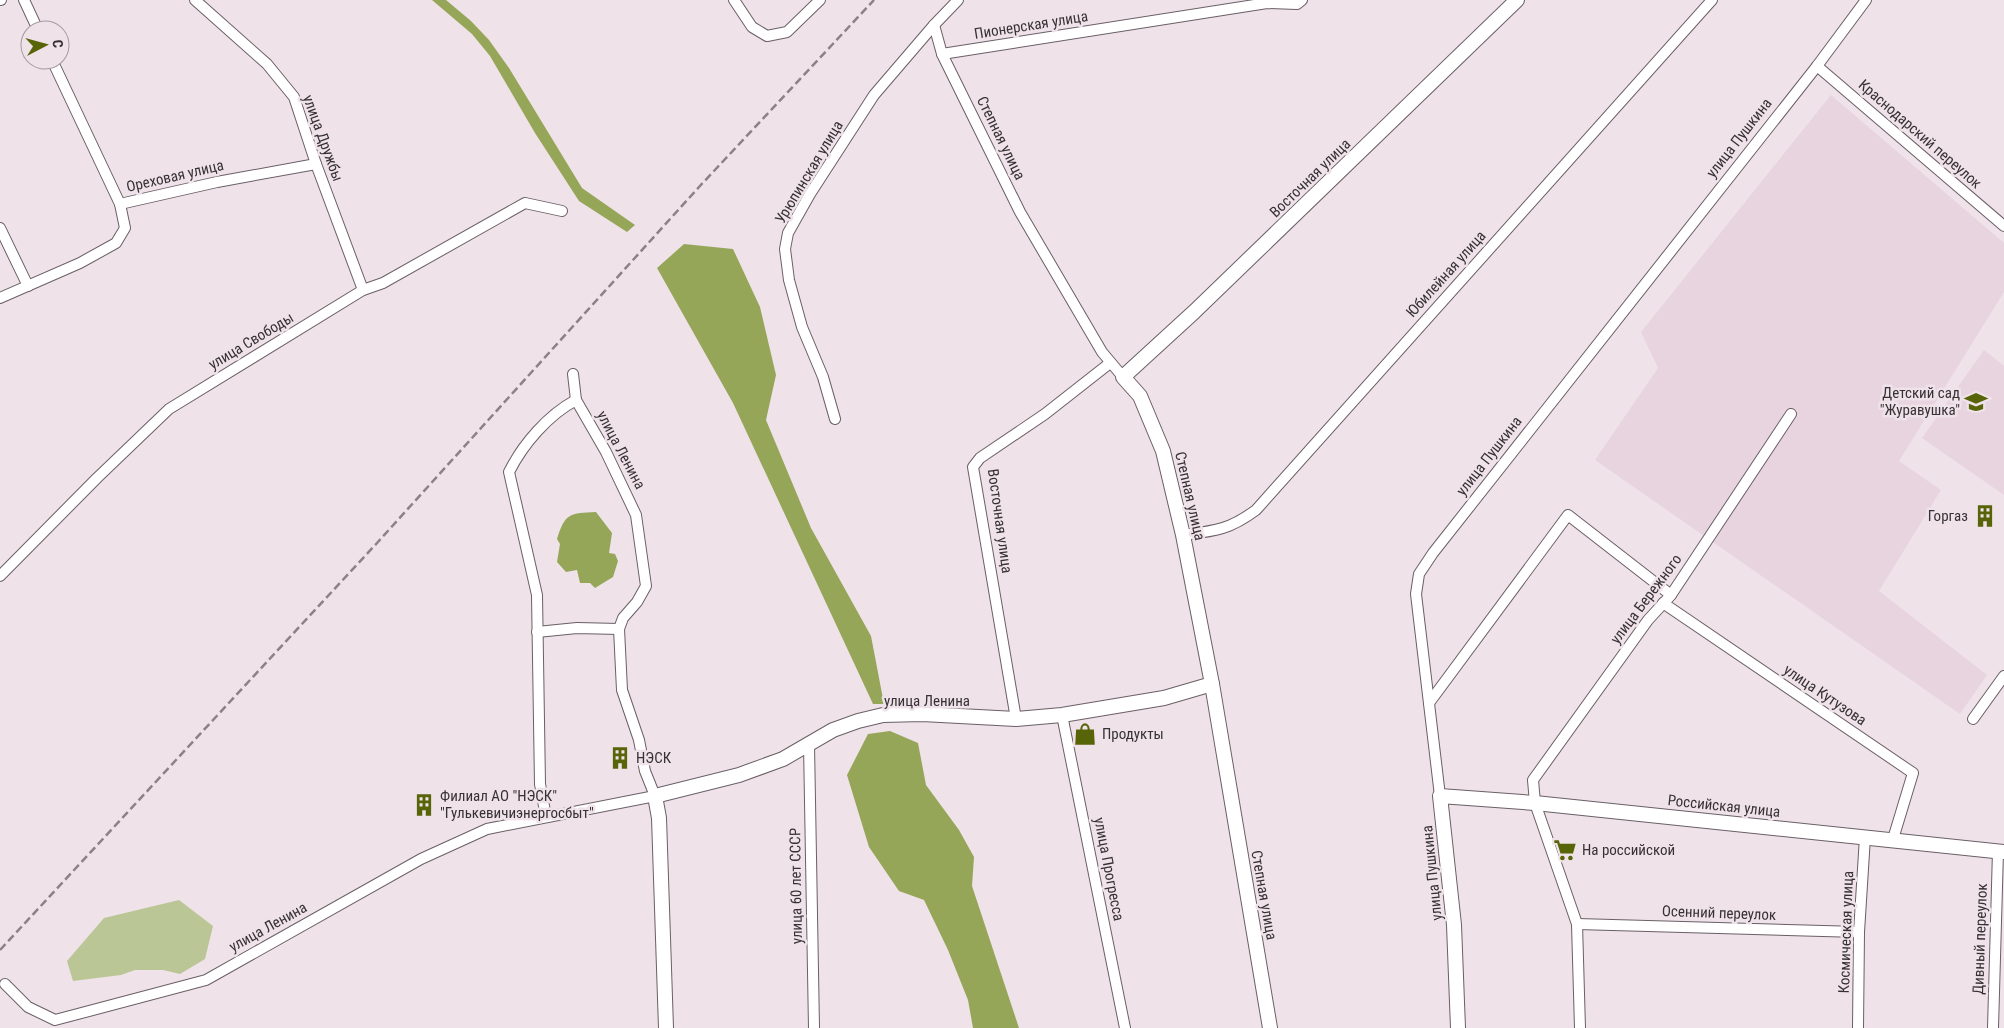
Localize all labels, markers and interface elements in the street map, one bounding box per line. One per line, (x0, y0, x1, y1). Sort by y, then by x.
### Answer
street label: Пионерская улица (973, 7, 1089, 43)
north arrow (20, 20, 70, 70)
text: С (50, 39, 66, 48)
street label: Краснодарский переулок (1855, 76, 1985, 192)
street label: улица Дружбы (299, 92, 347, 184)
street label: Степная улица (973, 93, 1029, 183)
street label: улица Пушкина (1703, 95, 1775, 181)
street label: Урюпинская улица (771, 117, 847, 227)
street label: Восточная улица (1266, 135, 1354, 221)
street label: Ореховая улица (125, 156, 225, 196)
street label: Юбилейная улица (1402, 227, 1490, 321)
street label: улица Свободы (205, 309, 297, 373)
place label: Детский сад "Журавушка" (1880, 384, 1960, 419)
school or university icon: Детский сад "Журавушка" (1963, 389, 1989, 415)
street label: улица Ленина (593, 408, 649, 492)
street label: улица Пушкина (1453, 413, 1525, 499)
street label: Степная улица (1171, 450, 1209, 542)
street label: Восточная улица (984, 468, 1016, 574)
building icon: Горгаз (1972, 503, 1998, 529)
place label: Горгаз (1928, 507, 1968, 525)
street label: улица Бережного (1606, 551, 1686, 647)
street label: улица Кутузова (1780, 661, 1870, 729)
street label: улица Ленина (884, 692, 970, 710)
shop icon: Продукты (1072, 721, 1098, 747)
place label: Продукты (1102, 725, 1164, 743)
building icon: НЭСК (607, 745, 633, 771)
place label: НЭСК (636, 749, 672, 767)
place label: Филиал АО "НЭСК" "Гулькевичиэнергосбыт" (440, 787, 594, 822)
street label: Российская улица (1667, 791, 1781, 821)
building icon: Филиал АО "НЭСК" "Гулькевичиэнергосбыт" (411, 792, 437, 818)
street label: улица Прогресса (1090, 816, 1128, 922)
street label: улица Пушкина (1418, 825, 1446, 921)
street label: улица 60 лет СССР (786, 828, 806, 944)
supermarket icon: На российской (1552, 837, 1578, 863)
place label: На российской (1582, 841, 1675, 859)
street label: Степная улица (1247, 849, 1281, 941)
street label: Космическая улица (1835, 870, 1857, 994)
street label: Дивный переулок (1969, 883, 1991, 995)
street label: улица Ленина (226, 898, 310, 956)
street label: Осенний переулок (1662, 902, 1776, 924)

